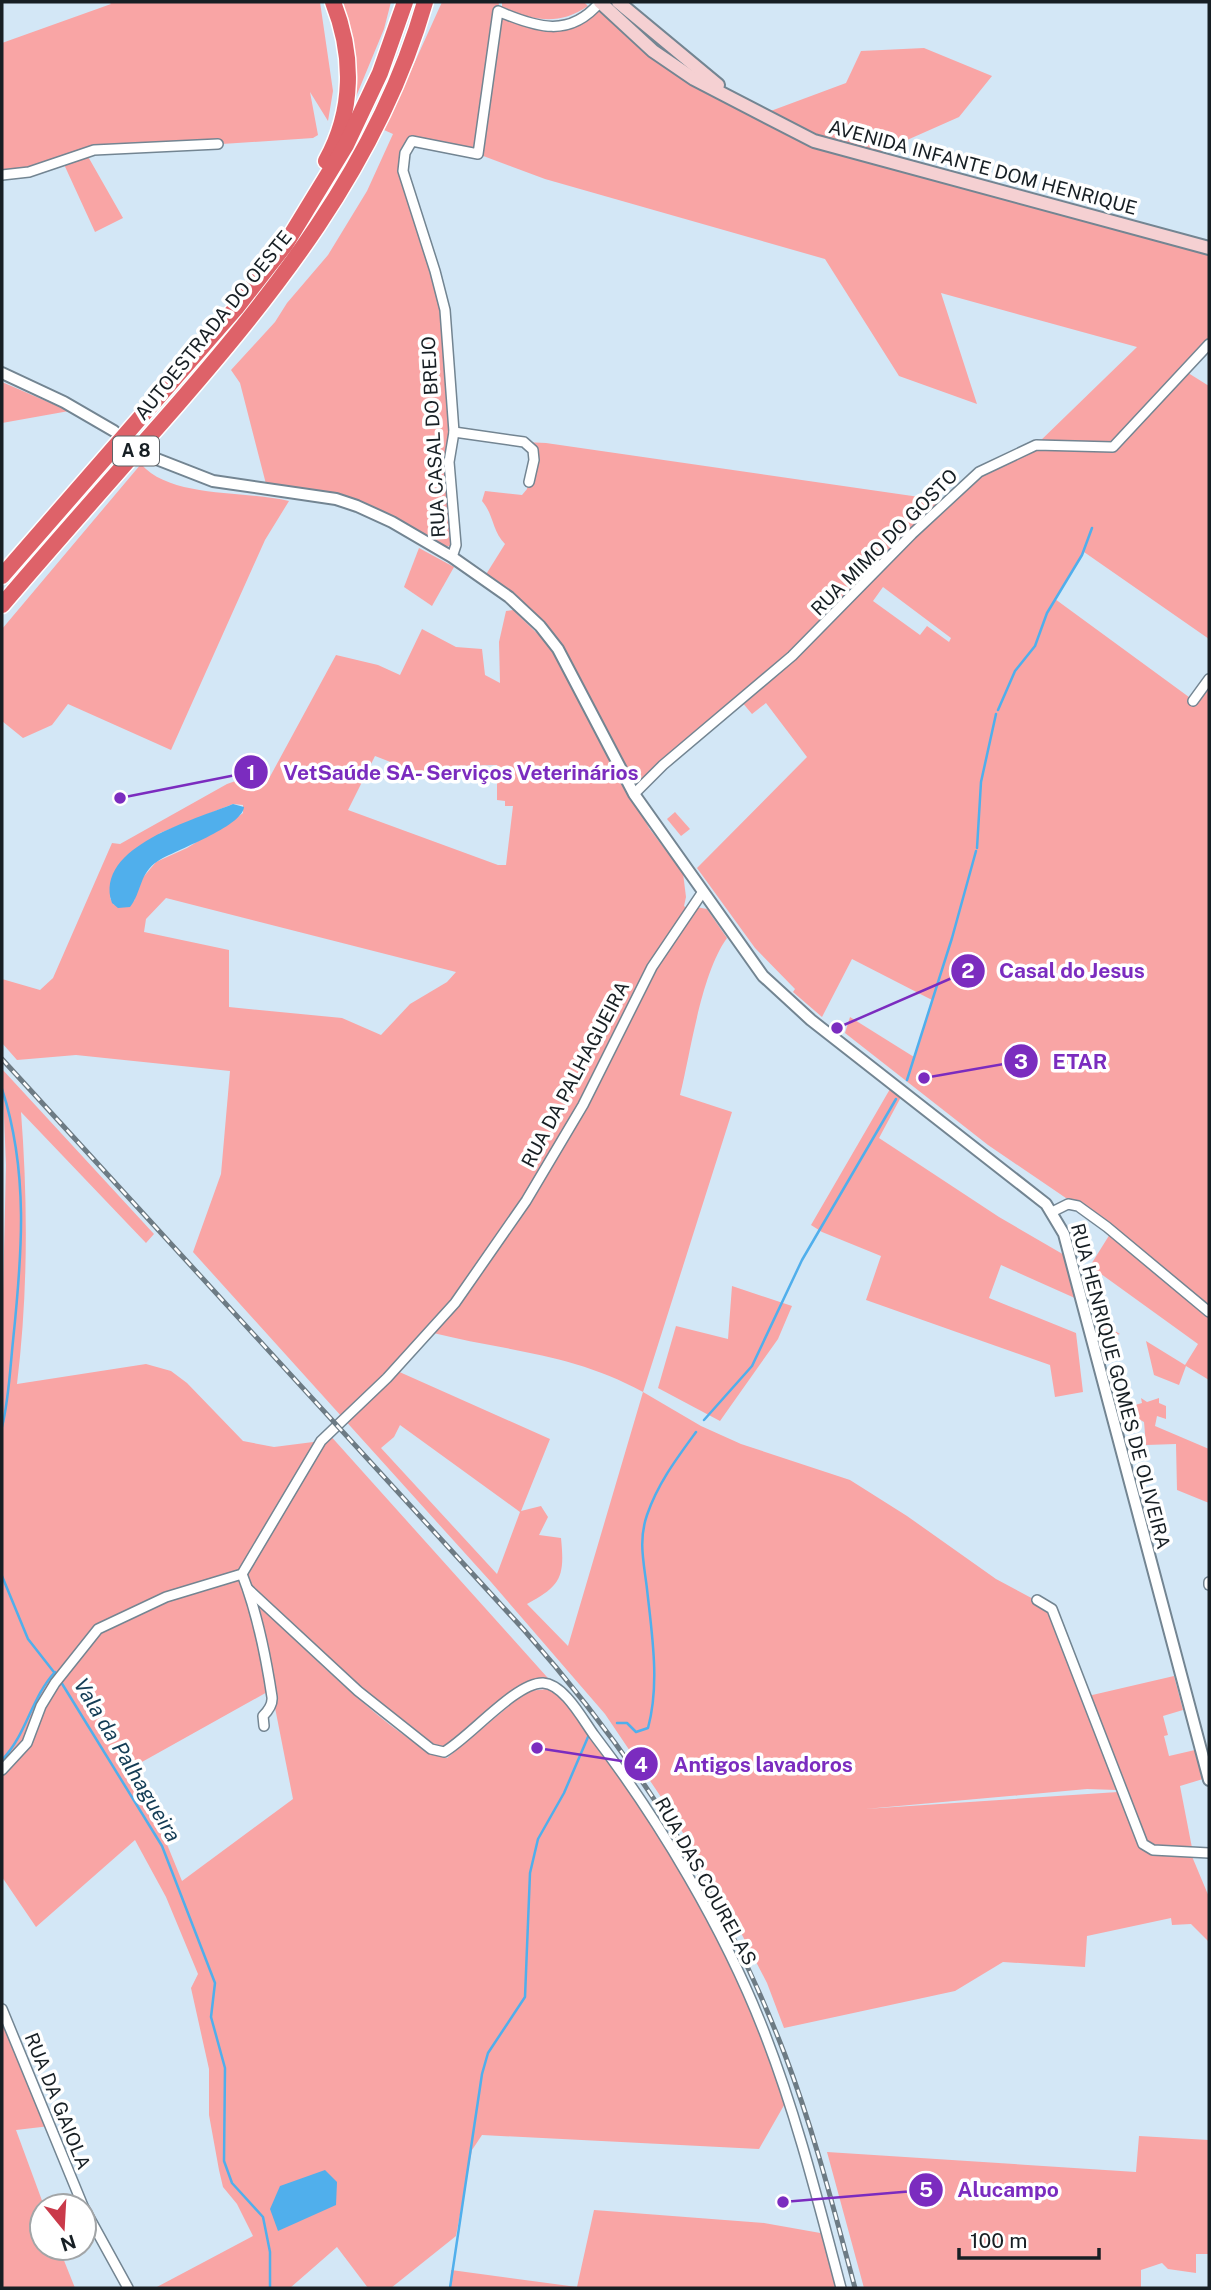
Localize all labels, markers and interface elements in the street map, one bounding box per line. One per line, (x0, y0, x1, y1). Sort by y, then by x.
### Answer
street label: AVENIDA INFANTE DOM HENRIQUE (826, 115, 1140, 219)
street label: AUTOESTRADA DO OESTE (130, 226, 296, 424)
street label: RUA CASAL DO BREJO (417, 336, 449, 538)
road number: A 8 (113, 436, 159, 466)
street label: RUA MIMO DO GOSTO (806, 464, 962, 620)
callout: VetSaúde SA- Serviços Veterinários (233, 751, 654, 793)
text: 1 (247, 760, 256, 785)
text: VetSaúde SA- Serviços Veterinários (283, 760, 639, 785)
callout: Casal do Jesus (950, 950, 1159, 992)
text: 2 (961, 958, 975, 983)
text: Casal do Jesus (999, 958, 1145, 983)
street label: RUA DA PALHAGUEIRA (517, 977, 633, 1171)
callout: ETAR (1003, 1040, 1121, 1082)
text: 3 (1014, 1049, 1028, 1074)
text: ETAR (1053, 1049, 1107, 1074)
street label: RUA HENRIQUE GOMES DE OLIVEIRA (1067, 1221, 1175, 1551)
water label: Vala da Palhagueira (69, 1673, 186, 1846)
callout: Antigos lavadoros (624, 1743, 867, 1785)
text: 4 (634, 1752, 648, 1777)
text: Antigos lavadoros (673, 1752, 853, 1777)
street label: RUA DAS COURELAS (651, 1793, 761, 1969)
street label: RUA DA GAIOLA (21, 2029, 95, 2173)
callout: Alucampo (908, 2169, 1072, 2211)
text: 5 (919, 2177, 933, 2202)
text: Alucampo (957, 2177, 1059, 2202)
north arrow (28, 2192, 98, 2262)
scale bar (959, 2216, 1099, 2260)
text: 100 m (970, 2228, 1027, 2253)
text: N (58, 2230, 79, 2256)

